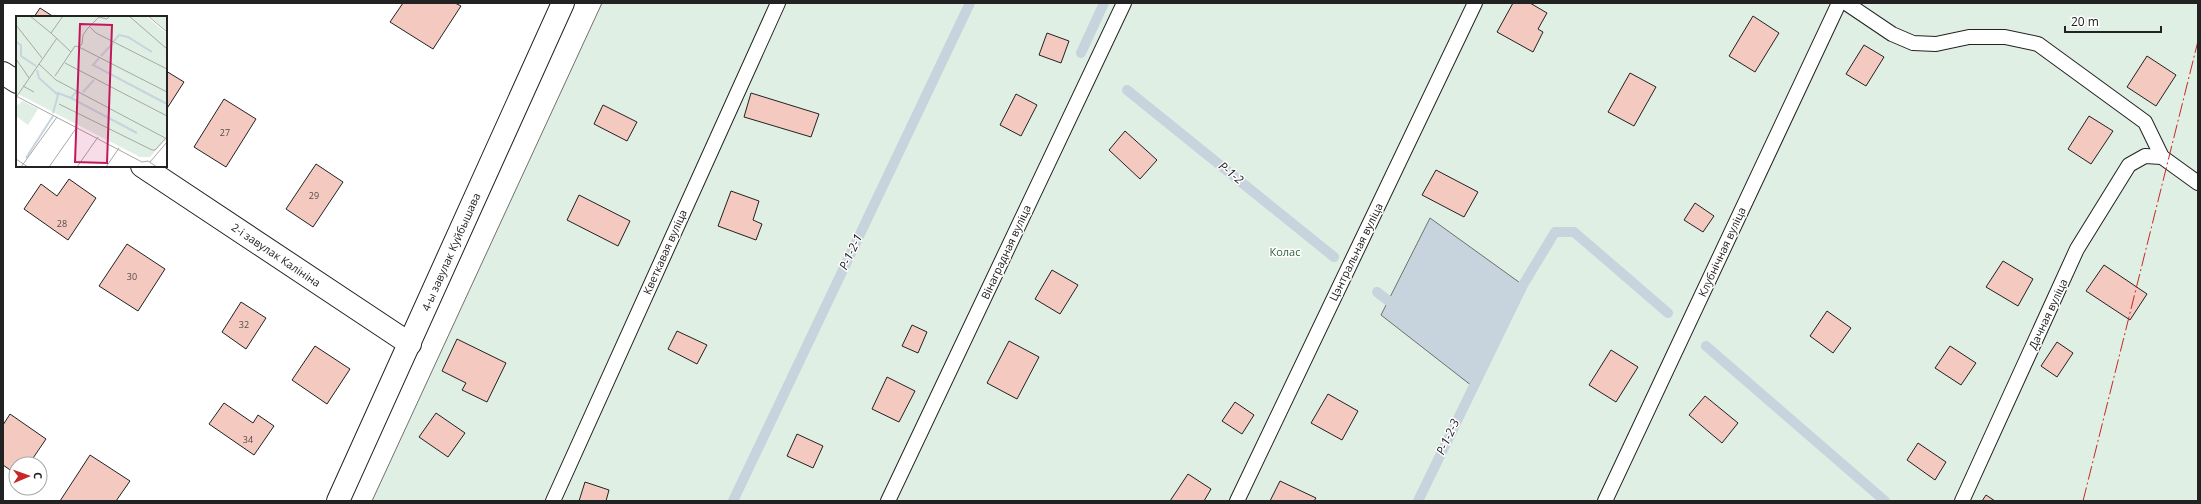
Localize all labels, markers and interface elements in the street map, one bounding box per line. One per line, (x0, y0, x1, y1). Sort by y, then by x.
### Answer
scale bar (2065, 8, 2161, 34)
text: 20 m (2071, 13, 2099, 30)
inset map (16, 16, 167, 167)
house number: 27 (220, 126, 230, 139)
water label: P-1-2 (1215, 157, 1248, 188)
house number: 29 (309, 189, 319, 202)
street label: 4-ы завулак Куйбышава (418, 190, 483, 313)
street label: Цэнтральная вуліца (1325, 200, 1386, 303)
street label: Вінаградная вуліца (977, 202, 1034, 302)
street label: Клубнічная вуліца (1694, 204, 1749, 299)
street label: Кветкавая вуліца (639, 207, 690, 297)
house number: 28 (57, 217, 67, 230)
street label: 2-і завулак Калініна (229, 219, 324, 290)
water label: P-1-2-1 (835, 231, 866, 273)
park label: Колас (1269, 244, 1301, 259)
house number: 30 (127, 270, 137, 283)
street label: Дачная вуліца (2025, 276, 2070, 352)
house number: 32 (239, 318, 249, 331)
water label: P-1-2-3 (1432, 416, 1463, 458)
house number: 34 (243, 433, 253, 446)
north arrow (8, 456, 48, 496)
text: С (31, 472, 46, 479)

